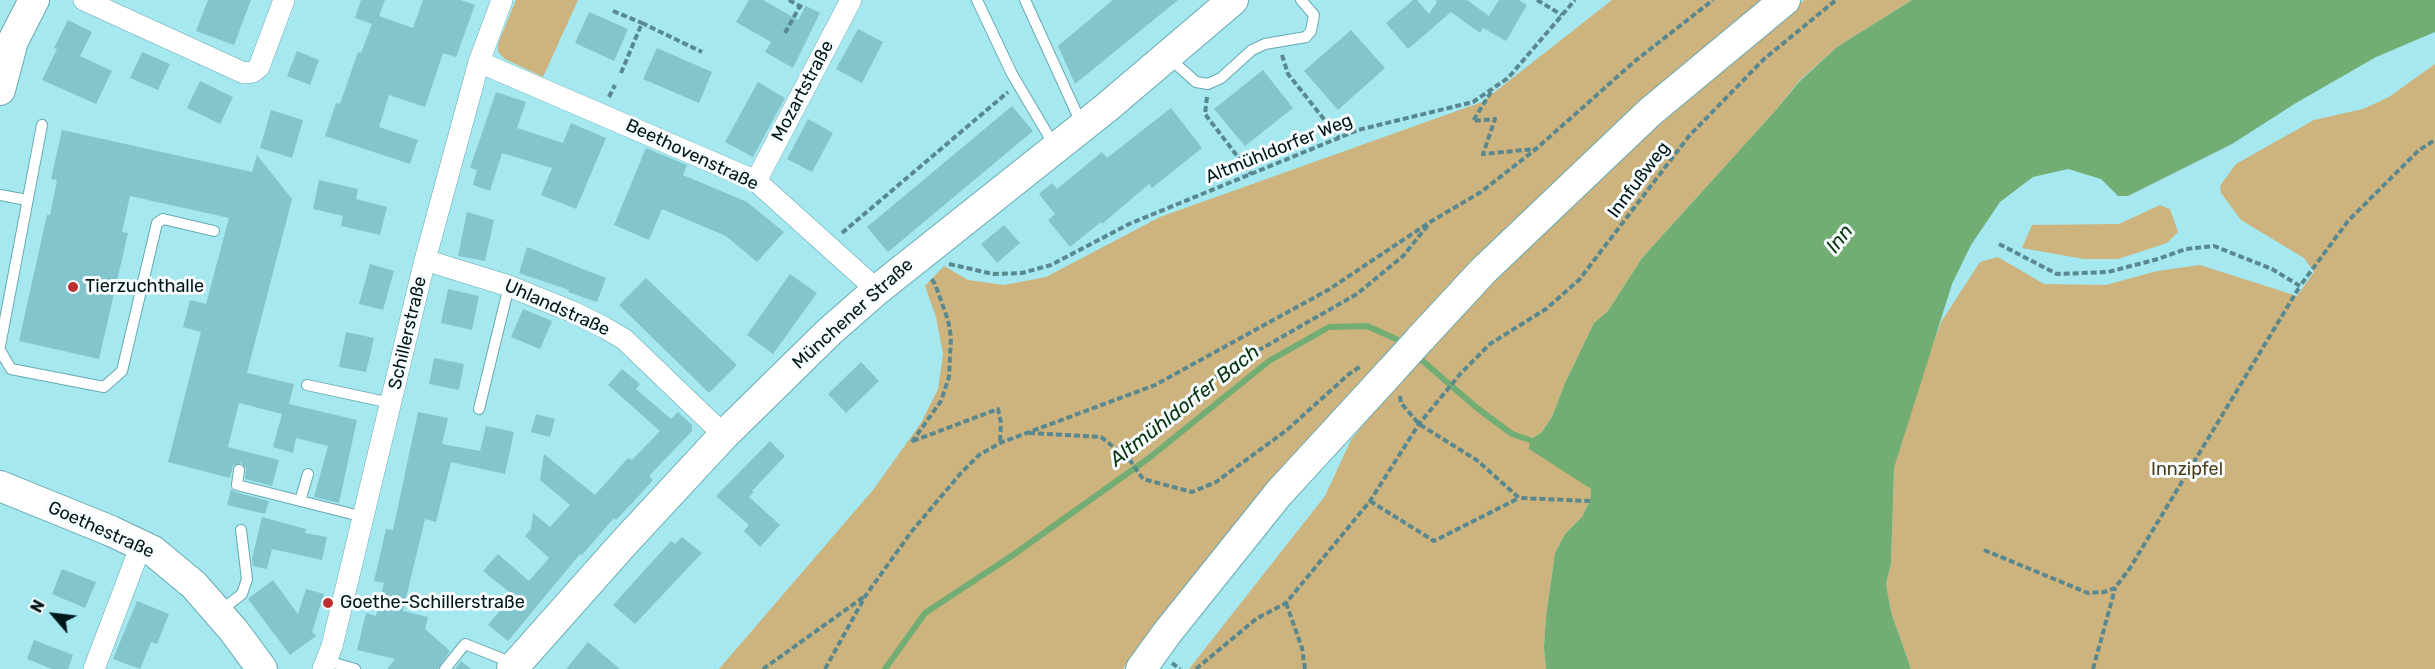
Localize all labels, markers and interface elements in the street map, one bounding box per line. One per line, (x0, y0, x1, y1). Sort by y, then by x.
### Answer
street label: Mozartstraße (767, 37, 839, 145)
street label: Altmühldorfer Weg (1202, 110, 1356, 188)
street label: Beethovenstraße (622, 115, 762, 195)
street label: Innfußweg (1603, 138, 1675, 222)
water label: Inn (1821, 220, 1859, 258)
street label: Münchener Straße (788, 254, 918, 374)
street label: Schillerstraße (384, 274, 432, 392)
street label: Uhlandstraße (501, 275, 613, 341)
place label: Tierzuchthalle (85, 276, 204, 298)
marker: Tierzuchthalle (66, 280, 80, 294)
water label: Altmühldorfer Bach (1105, 340, 1265, 472)
park label: Innzipfel (2151, 459, 2223, 481)
street label: Goethestraße (44, 497, 158, 563)
north arrow (24, 585, 84, 645)
place label: Goethe-Schillerstraße (340, 592, 525, 614)
marker: Goethe-Schillerstraße (321, 596, 335, 610)
text: N (27, 597, 49, 616)

